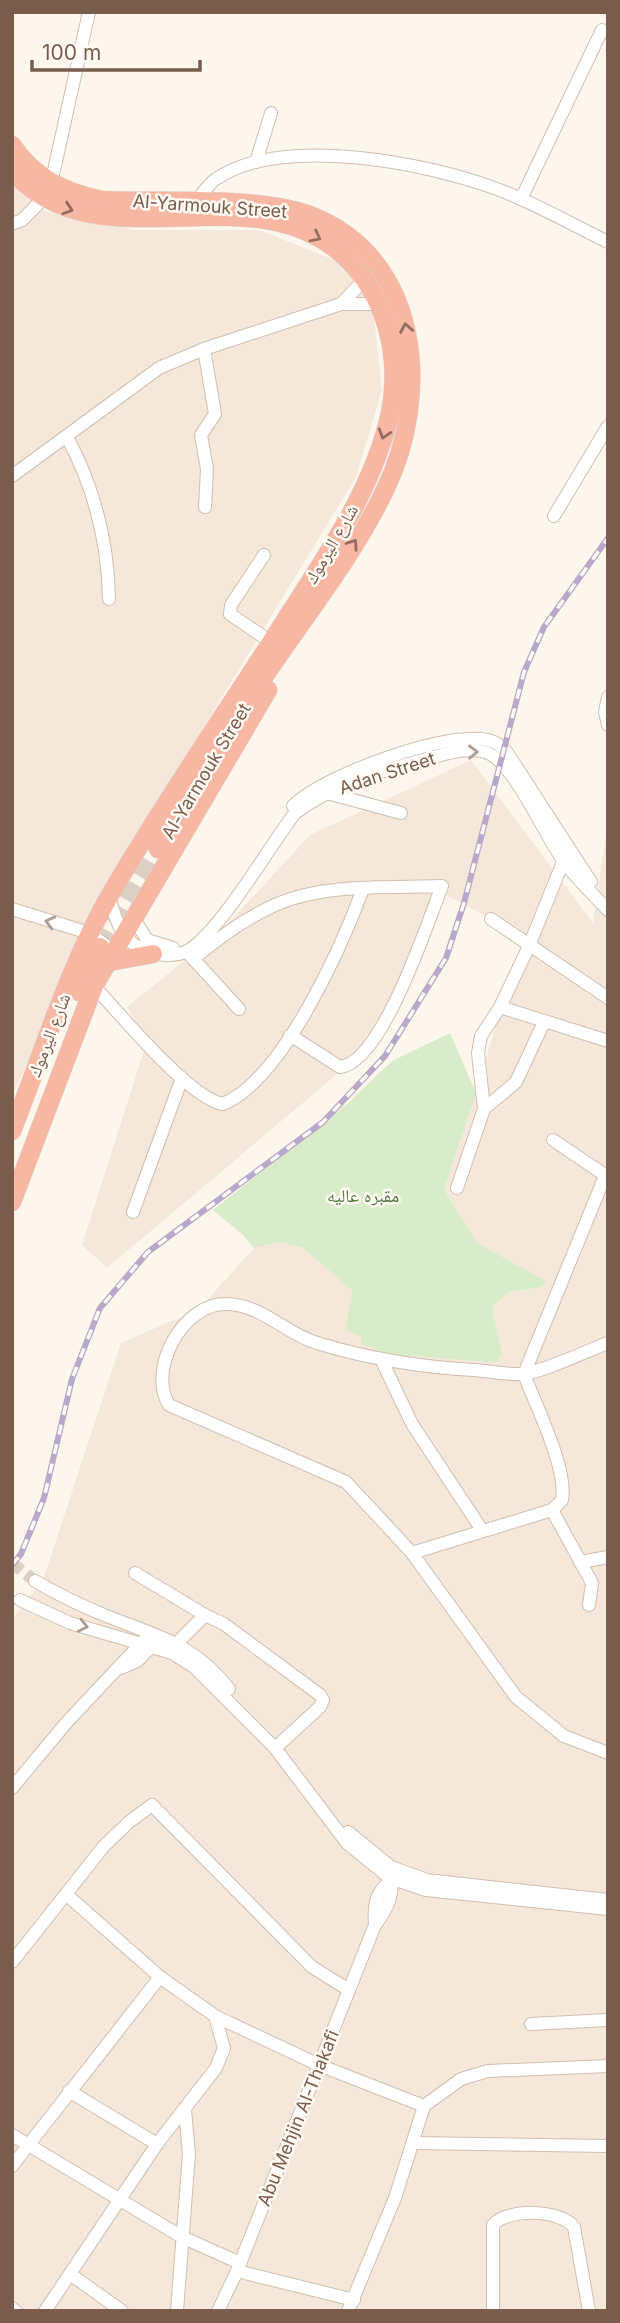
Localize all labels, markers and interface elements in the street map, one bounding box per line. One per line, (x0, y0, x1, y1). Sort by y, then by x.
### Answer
scale bar (32, 28, 200, 72)
text: 100 m (42, 40, 101, 65)
street label: Al-Yarmouk Street (132, 190, 288, 222)
one-way arrow (61, 201, 74, 215)
one-way arrow (309, 228, 321, 242)
one-way arrow (399, 323, 414, 334)
one-way arrow (377, 428, 392, 440)
street label: شارع اليرموك (300, 501, 363, 588)
one-way arrow (345, 538, 358, 551)
street label: Al-Yarmouk Street (157, 699, 255, 843)
one-way arrow (468, 744, 479, 760)
street label: Adan Street (336, 748, 438, 798)
one-way arrow (45, 916, 57, 930)
street label: شارع اليرموك (23, 990, 75, 1080)
park label: مقبره عاليه (327, 1185, 399, 1206)
one-way arrow (77, 1618, 89, 1633)
street label: Abu Mehjin Al-Thakafi (253, 2027, 343, 2209)

